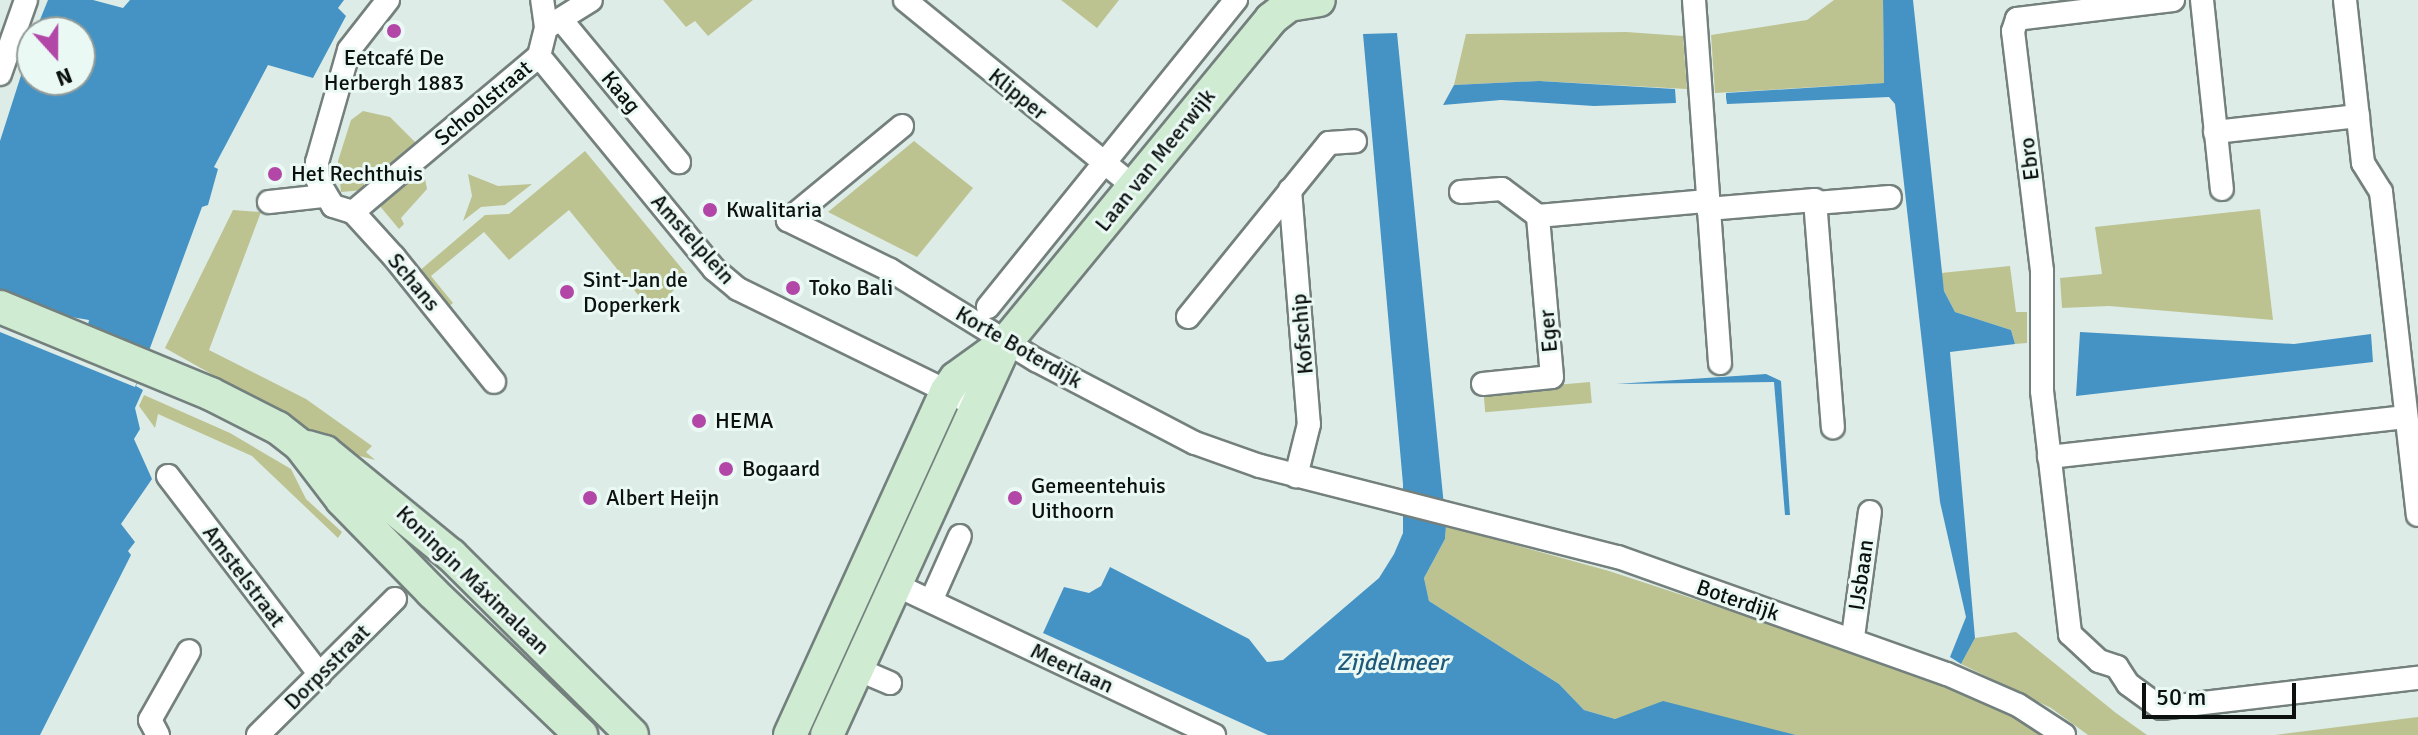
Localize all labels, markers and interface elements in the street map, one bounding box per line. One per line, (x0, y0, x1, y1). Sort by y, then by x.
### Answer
north arrow (16, 16, 96, 96)
marker: Eetcafé De Herbergh 1883 (385, 22, 403, 40)
place label: Eetcafé De Herbergh 1883 (324, 44, 464, 96)
street label: Schoolstraat (429, 55, 537, 151)
text: N (52, 62, 76, 92)
street label: Klipper (983, 62, 1053, 126)
street label: Kaag (596, 66, 646, 118)
street label: Laan van Meerwijk (1089, 83, 1221, 237)
street label: Ebro (2013, 136, 2045, 182)
place label: Het Rechthuis (291, 161, 423, 187)
marker: Het Rechthuis (266, 165, 284, 183)
street label: Amstelplein (646, 188, 740, 290)
place label: Kwalitaria (726, 197, 822, 223)
marker: Kwalitaria (701, 201, 719, 219)
street label: Schans (382, 248, 446, 316)
place label: Sint-Jan de Doperkerk (583, 266, 688, 318)
place label: Toko Bali (809, 275, 893, 301)
marker: Toko Bali (784, 279, 802, 297)
marker: Sint-Jan de Doperkerk (558, 283, 576, 301)
street label: Kofschip (1285, 292, 1319, 376)
street label: Korte Boterdijk (951, 300, 1087, 394)
street label: Eger (1533, 308, 1563, 354)
place label: HEMA (715, 408, 774, 434)
marker: HEMA (690, 412, 708, 430)
place label: Bogaard (742, 456, 820, 482)
marker: Bogaard (717, 460, 735, 478)
place label: Gemeentehuis Uithoorn (1031, 472, 1166, 524)
place label: Albert Heijn (606, 485, 719, 511)
marker: Albert Heijn (581, 489, 599, 507)
marker: Gemeentehuis Uithoorn (1006, 489, 1024, 507)
street label: Koningin Máximalaan (391, 500, 555, 660)
street label: Amstelstraat (197, 520, 291, 632)
street label: IJsbaan (1843, 538, 1879, 612)
street label: Boterdijk (1693, 574, 1783, 626)
street label: Dorpsstraat (279, 619, 375, 715)
street label: Meerlaan (1026, 637, 1118, 699)
water label: Zijdelmeer (1337, 649, 1447, 677)
scale bar (2146, 667, 2300, 717)
text: 50 m (2156, 682, 2206, 712)

